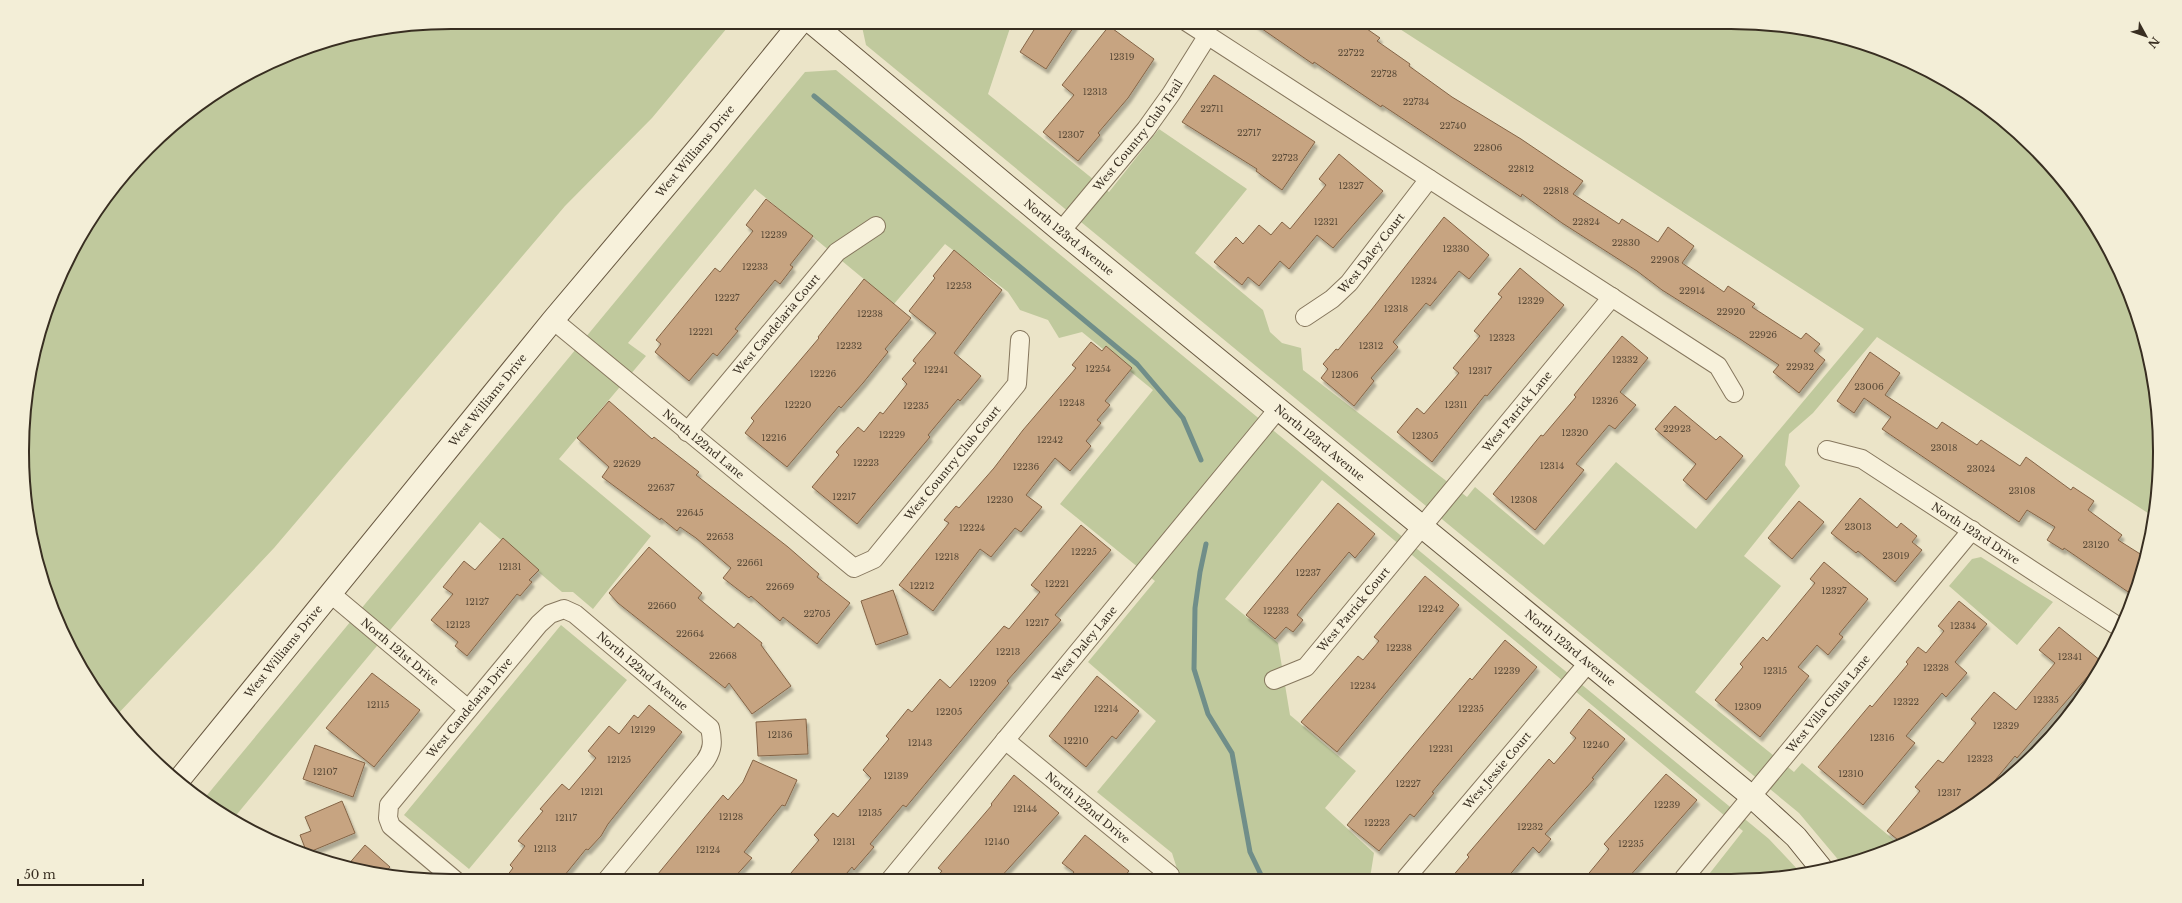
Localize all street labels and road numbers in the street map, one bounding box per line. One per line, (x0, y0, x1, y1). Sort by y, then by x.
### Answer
street label: West Country Club Trail (1090, 76, 1186, 195)
street label: West Williams Drive (652, 102, 737, 201)
street label: North 123rd Avenue (1021, 196, 1117, 279)
street label: West Daley Court (1335, 209, 1408, 297)
street label: West Candelaria Court (730, 270, 823, 379)
street label: West Williams Drive (445, 351, 530, 450)
street label: West Patrick Lane (1479, 368, 1555, 456)
street label: West Country Club Court (901, 402, 1004, 524)
street label: North 123rd Avenue (1272, 402, 1368, 484)
street label: North 122nd Lane (660, 406, 747, 482)
street label: North 123rd Drive (1929, 499, 2023, 567)
street label: West Patrick Court (1314, 564, 1393, 656)
street label: West Williams Drive (241, 602, 325, 701)
street label: West Daley Lane (1049, 603, 1120, 685)
street label: North 123rd Avenue (1522, 607, 1618, 689)
street label: North 121st Drive (358, 615, 442, 689)
street label: North 122nd Avenue (594, 629, 691, 714)
street label: West Villa Chula Lane (1783, 652, 1873, 757)
street label: West Candelaria Drive (423, 655, 515, 762)
street label: West Jessie Court (1460, 728, 1534, 813)
street label: North 122nd Drive (1043, 769, 1133, 846)

